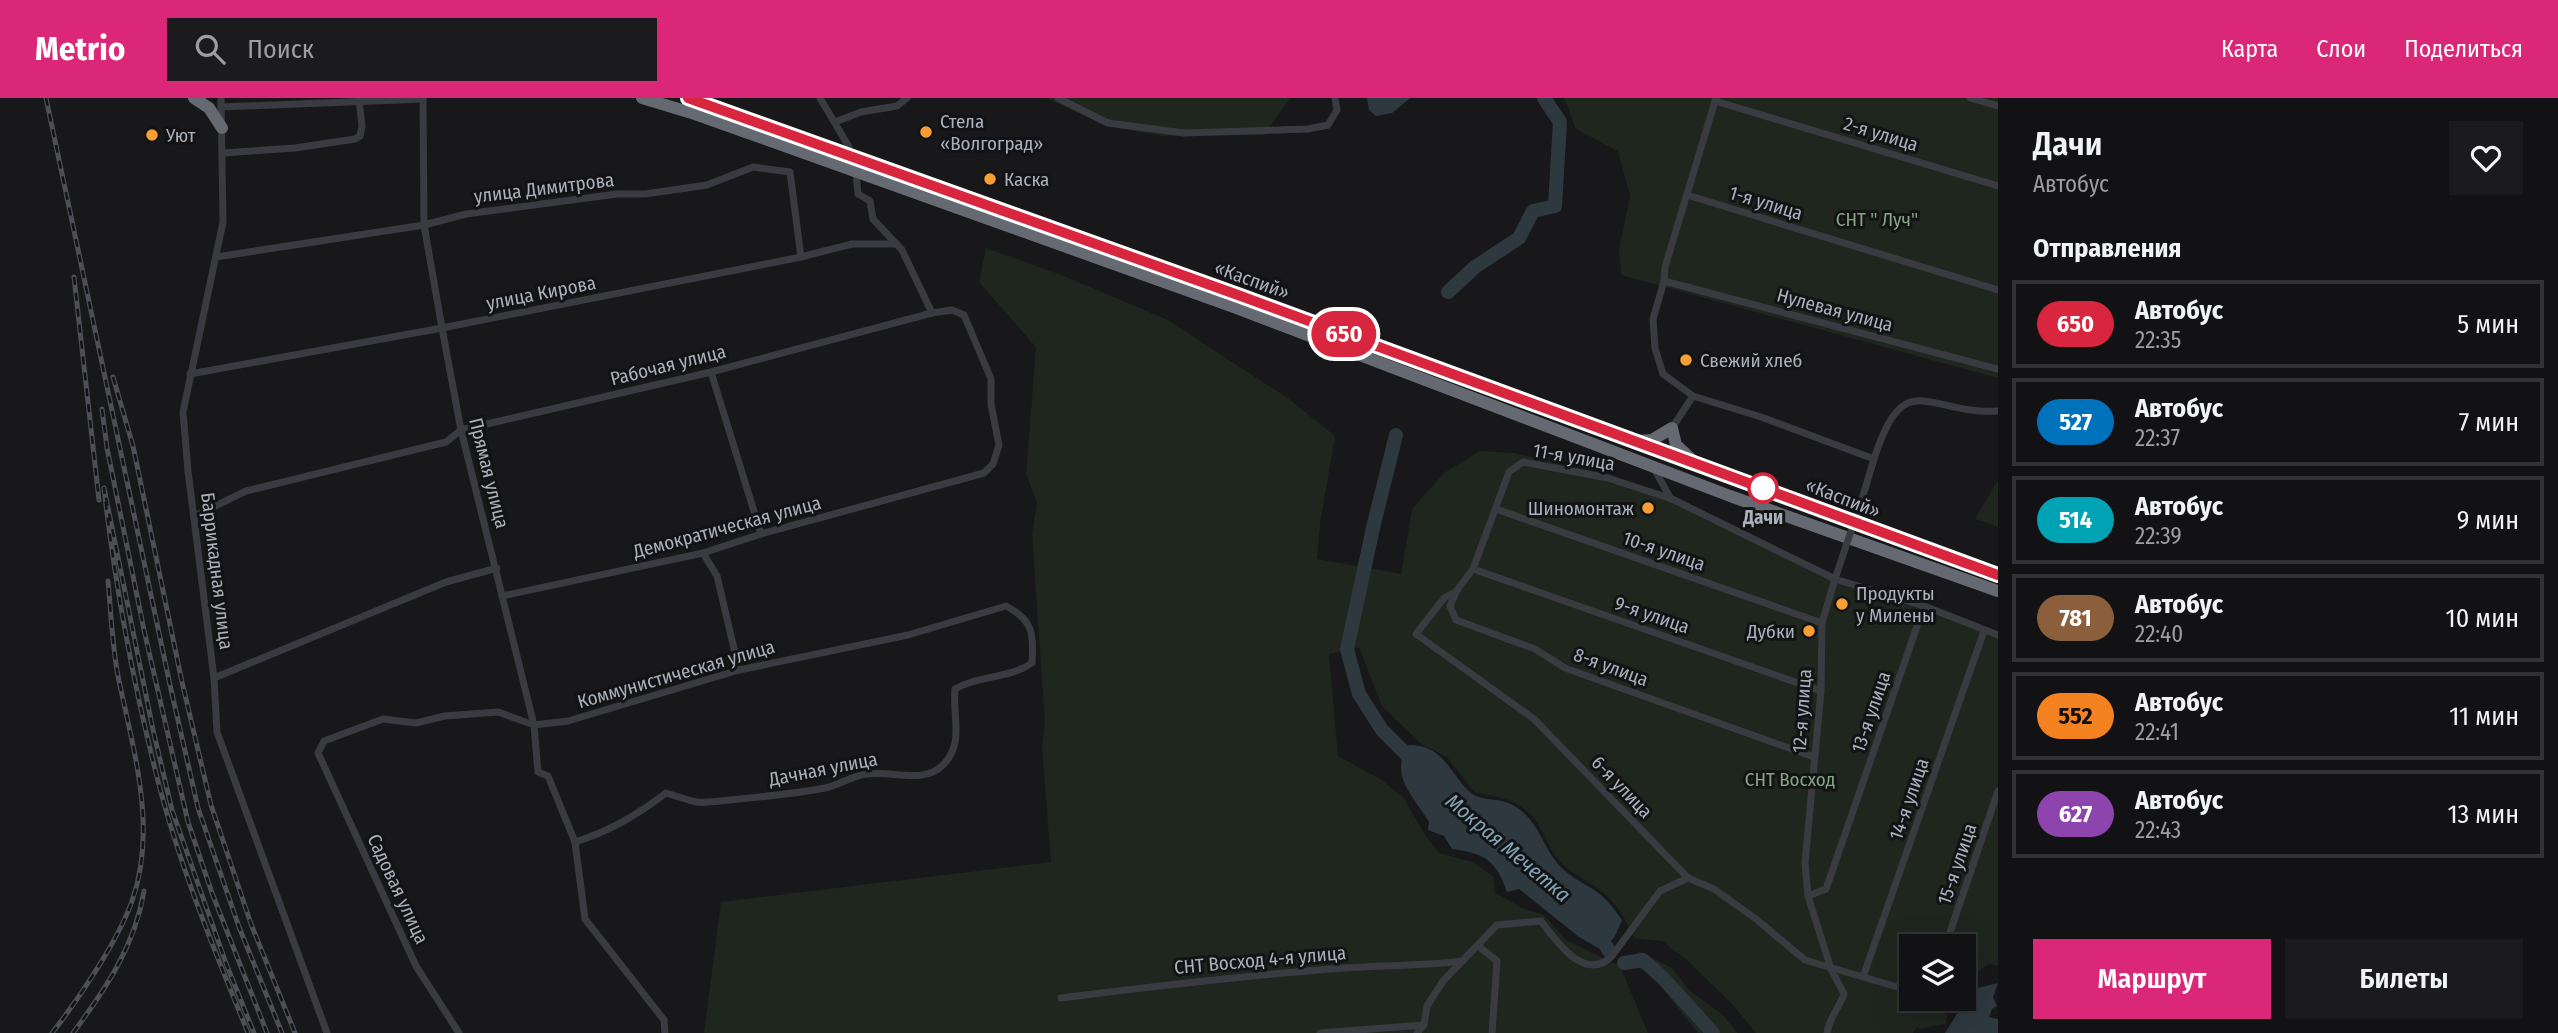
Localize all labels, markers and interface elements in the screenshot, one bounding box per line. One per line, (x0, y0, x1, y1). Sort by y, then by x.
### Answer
search box (167, 18, 657, 81)
text: Metrio (35, 29, 125, 69)
icon: search (191, 30, 229, 68)
text: Поиск (247, 34, 314, 65)
text: Карта (2221, 35, 2278, 63)
text: Слои (2316, 35, 2366, 63)
text: Поделиться (2404, 35, 2523, 63)
place label: Стела «Волгоград» (940, 110, 1043, 155)
street label: 2-я улица (1841, 112, 1921, 156)
button: heart (2449, 121, 2523, 195)
place label: Уют (165, 124, 196, 147)
marker: Стела «Волгоград» (918, 124, 934, 140)
text: Дачи (2033, 124, 2102, 164)
marker: Уют (144, 127, 160, 143)
street label: улица Димитрова (473, 168, 615, 208)
place label: Каска (1004, 168, 1049, 191)
text: Автобус (2033, 170, 2109, 198)
marker: Каска (982, 171, 998, 187)
street label: 1-я улица (1726, 181, 1806, 225)
park label: СНТ " Луч" (1836, 208, 1918, 231)
text: Отправления (2033, 233, 2182, 264)
street label: «Каспий» (1211, 256, 1293, 304)
street label: улица Кирова (484, 271, 598, 315)
street label: Нулевая улица (1775, 283, 1895, 337)
text: Автобус (2135, 295, 2223, 326)
text: 5 мин (2457, 309, 2519, 340)
text: 650 (2057, 310, 2094, 338)
line badge: 650 (1304, 311, 1384, 357)
text: 650 (1325, 320, 1363, 348)
text: 22:35 (2135, 326, 2181, 354)
street label: Рабочая улица (608, 340, 728, 390)
place label: Свежий хлеб (1700, 349, 1802, 372)
marker: Свежий хлеб (1678, 352, 1694, 368)
text: Автобус (2135, 393, 2223, 424)
text: 7 мин (2459, 407, 2519, 438)
text: 527 (2059, 408, 2092, 436)
street label: Прямая улица (464, 415, 514, 531)
text: 22:37 (2135, 424, 2180, 452)
street label: 11-я улица (1531, 438, 1617, 476)
marker: Дачи (1748, 473, 1778, 503)
street label: «Каспий» (1802, 473, 1884, 523)
street label: Баррикадная улица (196, 491, 238, 651)
street label: Демократическая улица (630, 491, 823, 563)
text: Автобус (2135, 491, 2223, 522)
place label: Шиномонтаж (1528, 497, 1634, 520)
marker: Шиномонтаж (1640, 500, 1656, 516)
text: 9 мин (2457, 505, 2519, 536)
place label: Дачи (1742, 506, 1783, 529)
text: 514 (2059, 506, 2092, 534)
text: 22:39 (2135, 522, 2182, 550)
street label: 10-я улица (1620, 526, 1708, 576)
place label: Продукты у Милены (1856, 582, 1935, 627)
text: Автобус (2135, 589, 2223, 620)
street label: 9-я улица (1612, 592, 1692, 638)
marker: Продукты у Милены (1834, 596, 1850, 612)
text: 10 мин (2446, 603, 2519, 634)
text: 781 (2059, 604, 2092, 632)
place label: Дубки (1746, 620, 1795, 643)
text: 22:40 (2135, 620, 2183, 648)
marker: Дубки (1801, 623, 1817, 639)
street label: Коммунистическая улица (575, 635, 777, 713)
street label: 8-я улица (1571, 643, 1651, 691)
street label: 12-я улица (1788, 668, 1816, 754)
street label: 13-я улица (1846, 668, 1896, 756)
text: Автобус (2135, 687, 2223, 718)
text: 11 мин (2449, 701, 2519, 732)
text: 552 (2058, 702, 2093, 730)
text: 22:41 (2135, 718, 2179, 746)
street label: Дачная улица (766, 747, 879, 791)
street label: 6-я улица (1587, 751, 1657, 823)
street label: 14-я улица (1884, 755, 1934, 843)
park label: СНТ Восход (1745, 768, 1835, 791)
text: Автобус (2135, 785, 2223, 816)
water label: Мокрая Мечетка (1440, 788, 1576, 908)
text: 13 мин (2447, 799, 2519, 830)
text: 627 (2059, 800, 2092, 828)
text: 22:43 (2135, 816, 2181, 844)
street label: 15-я улица (1932, 820, 1982, 908)
street label: Садовая улица (363, 830, 433, 948)
map controls (1899, 934, 1976, 1011)
button: layers (1899, 934, 1976, 1011)
button: Маршрут (2033, 939, 2271, 1019)
button: Билеты (2285, 939, 2523, 1019)
street label: СНТ Восход 4-я улица (1173, 941, 1347, 979)

